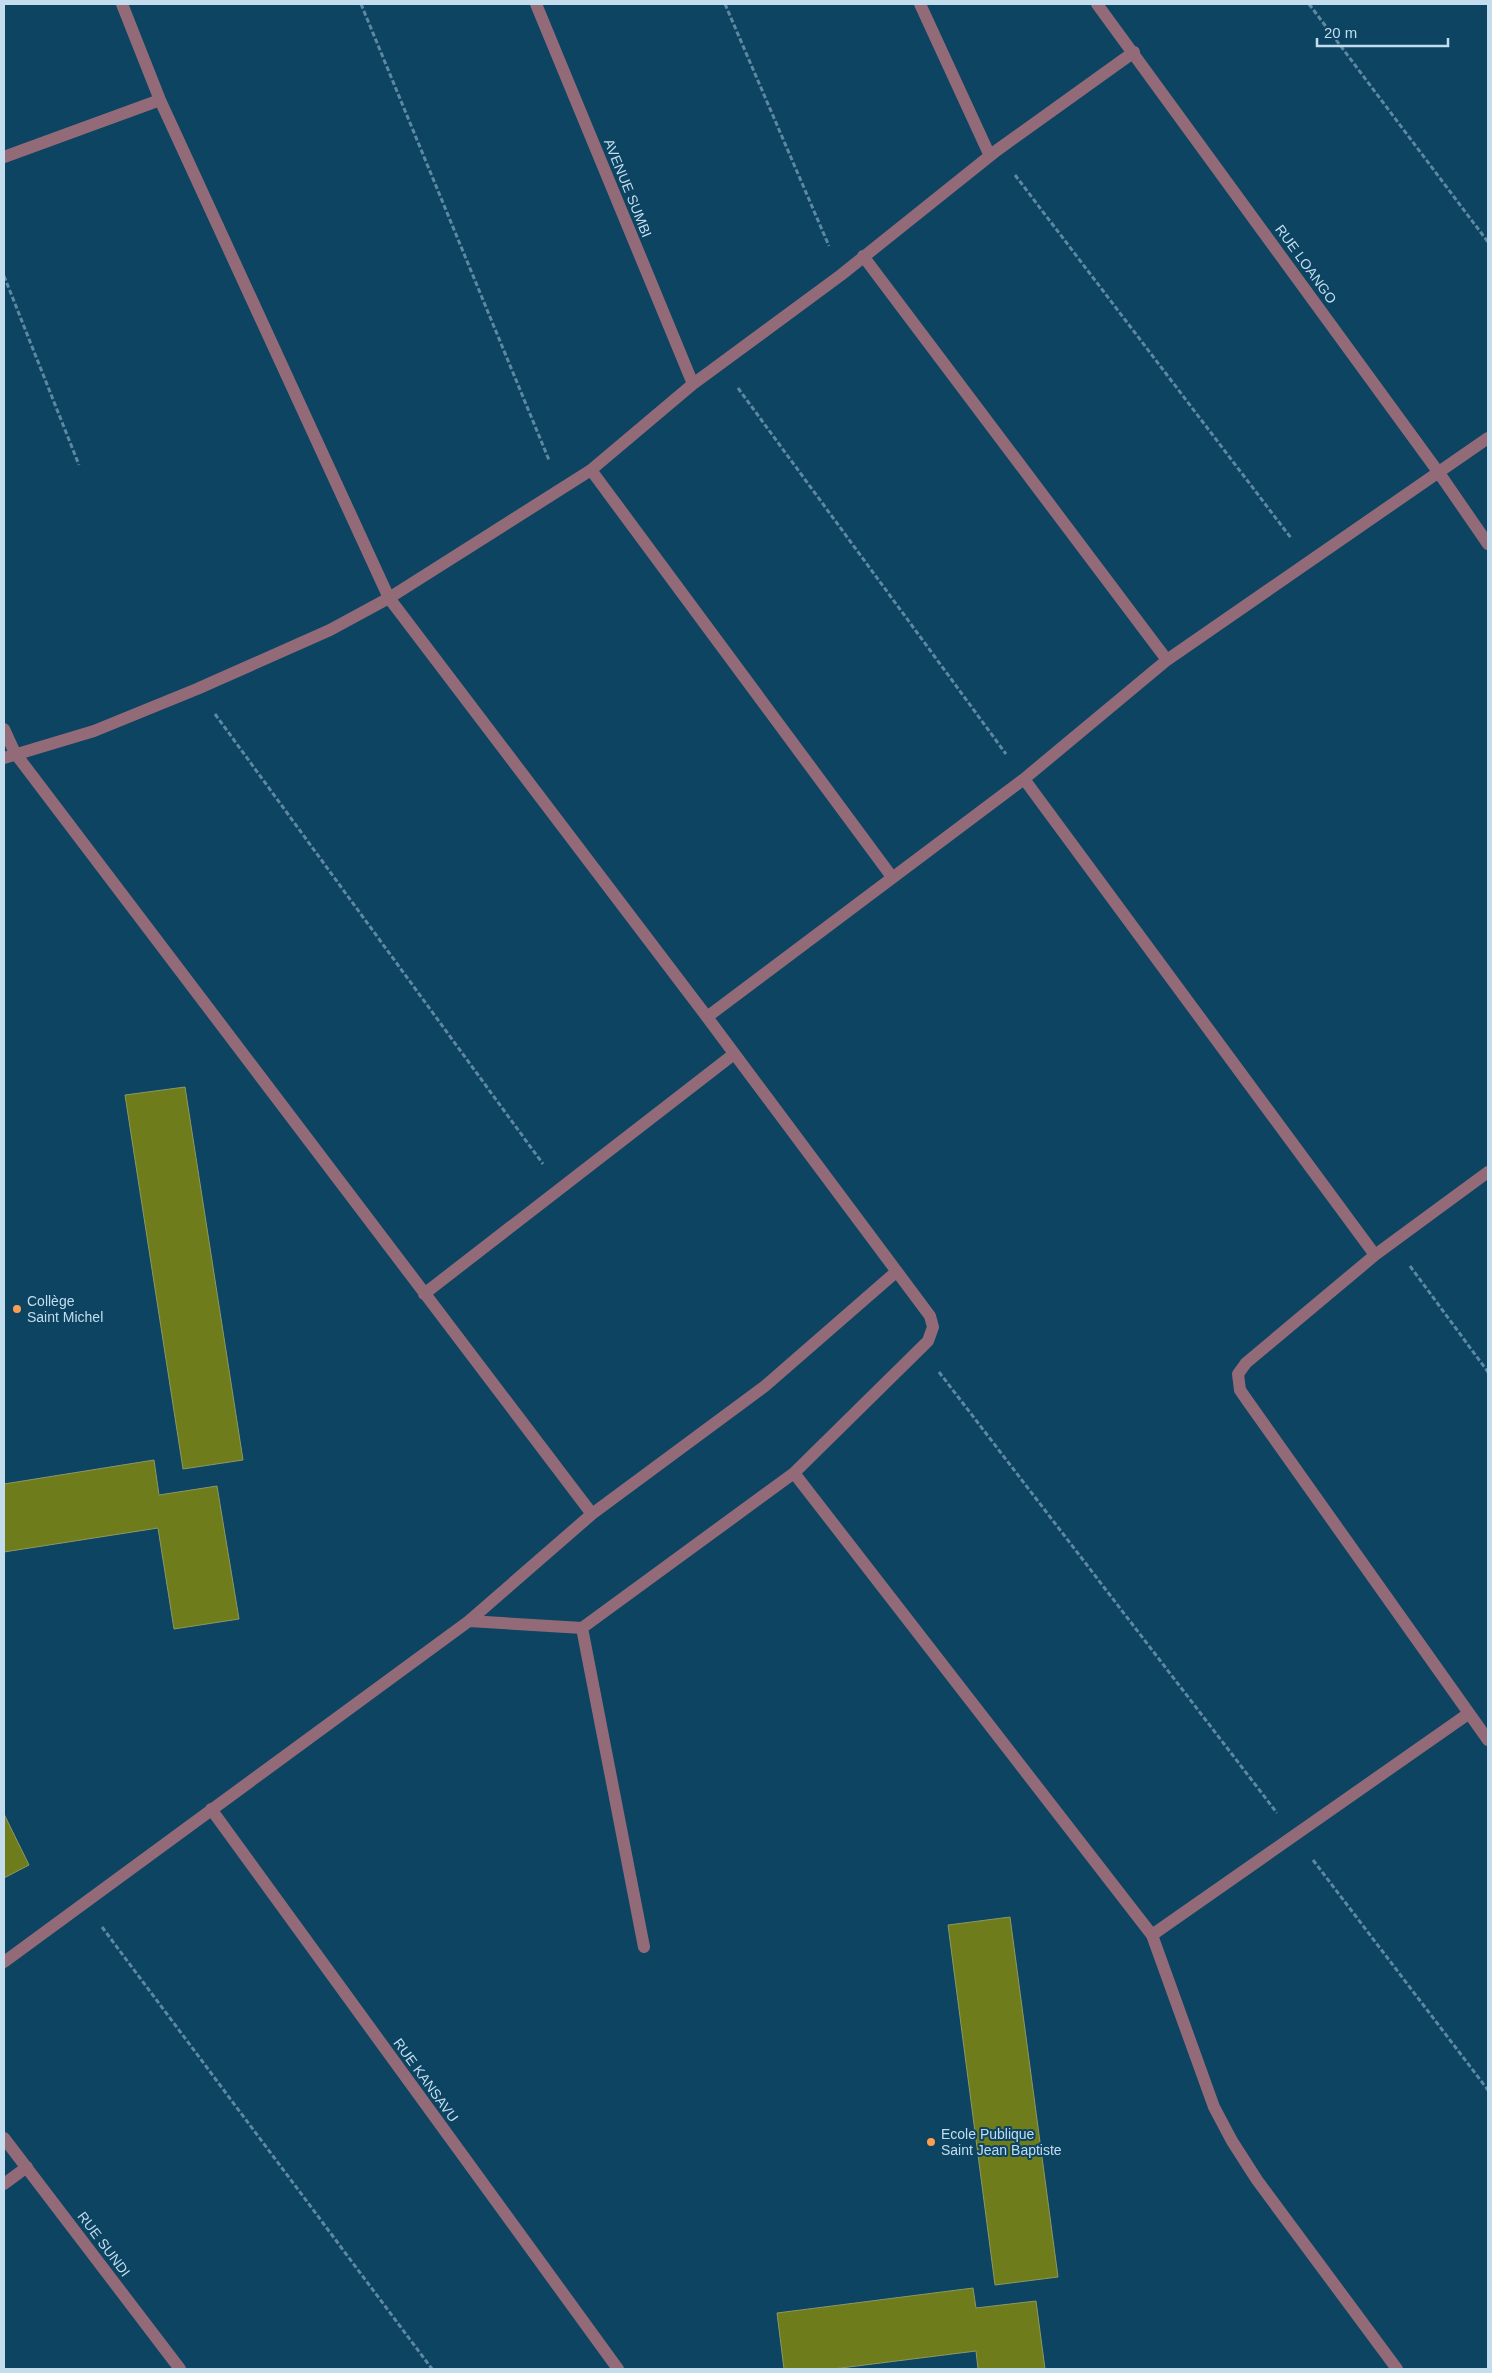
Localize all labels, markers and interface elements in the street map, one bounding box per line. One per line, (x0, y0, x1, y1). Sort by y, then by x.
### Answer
scale bar (1317, 15, 1448, 47)
text: 20 m (1324, 24, 1357, 41)
street label: AVENUE SUMBI (601, 136, 655, 240)
street label: RUE LOANGO (1272, 222, 1340, 307)
place label: Collège Saint Michel (27, 1293, 103, 1325)
marker: Collège Saint Michel (11, 1303, 23, 1315)
street label: RUE KANSAVU (390, 2035, 462, 2125)
place label: Ecole Publique Saint Jean Baptiste (941, 2126, 1062, 2158)
marker: Ecole Publique Saint Jean Baptiste (925, 2136, 937, 2148)
street label: RUE SUNDI (74, 2208, 134, 2280)

